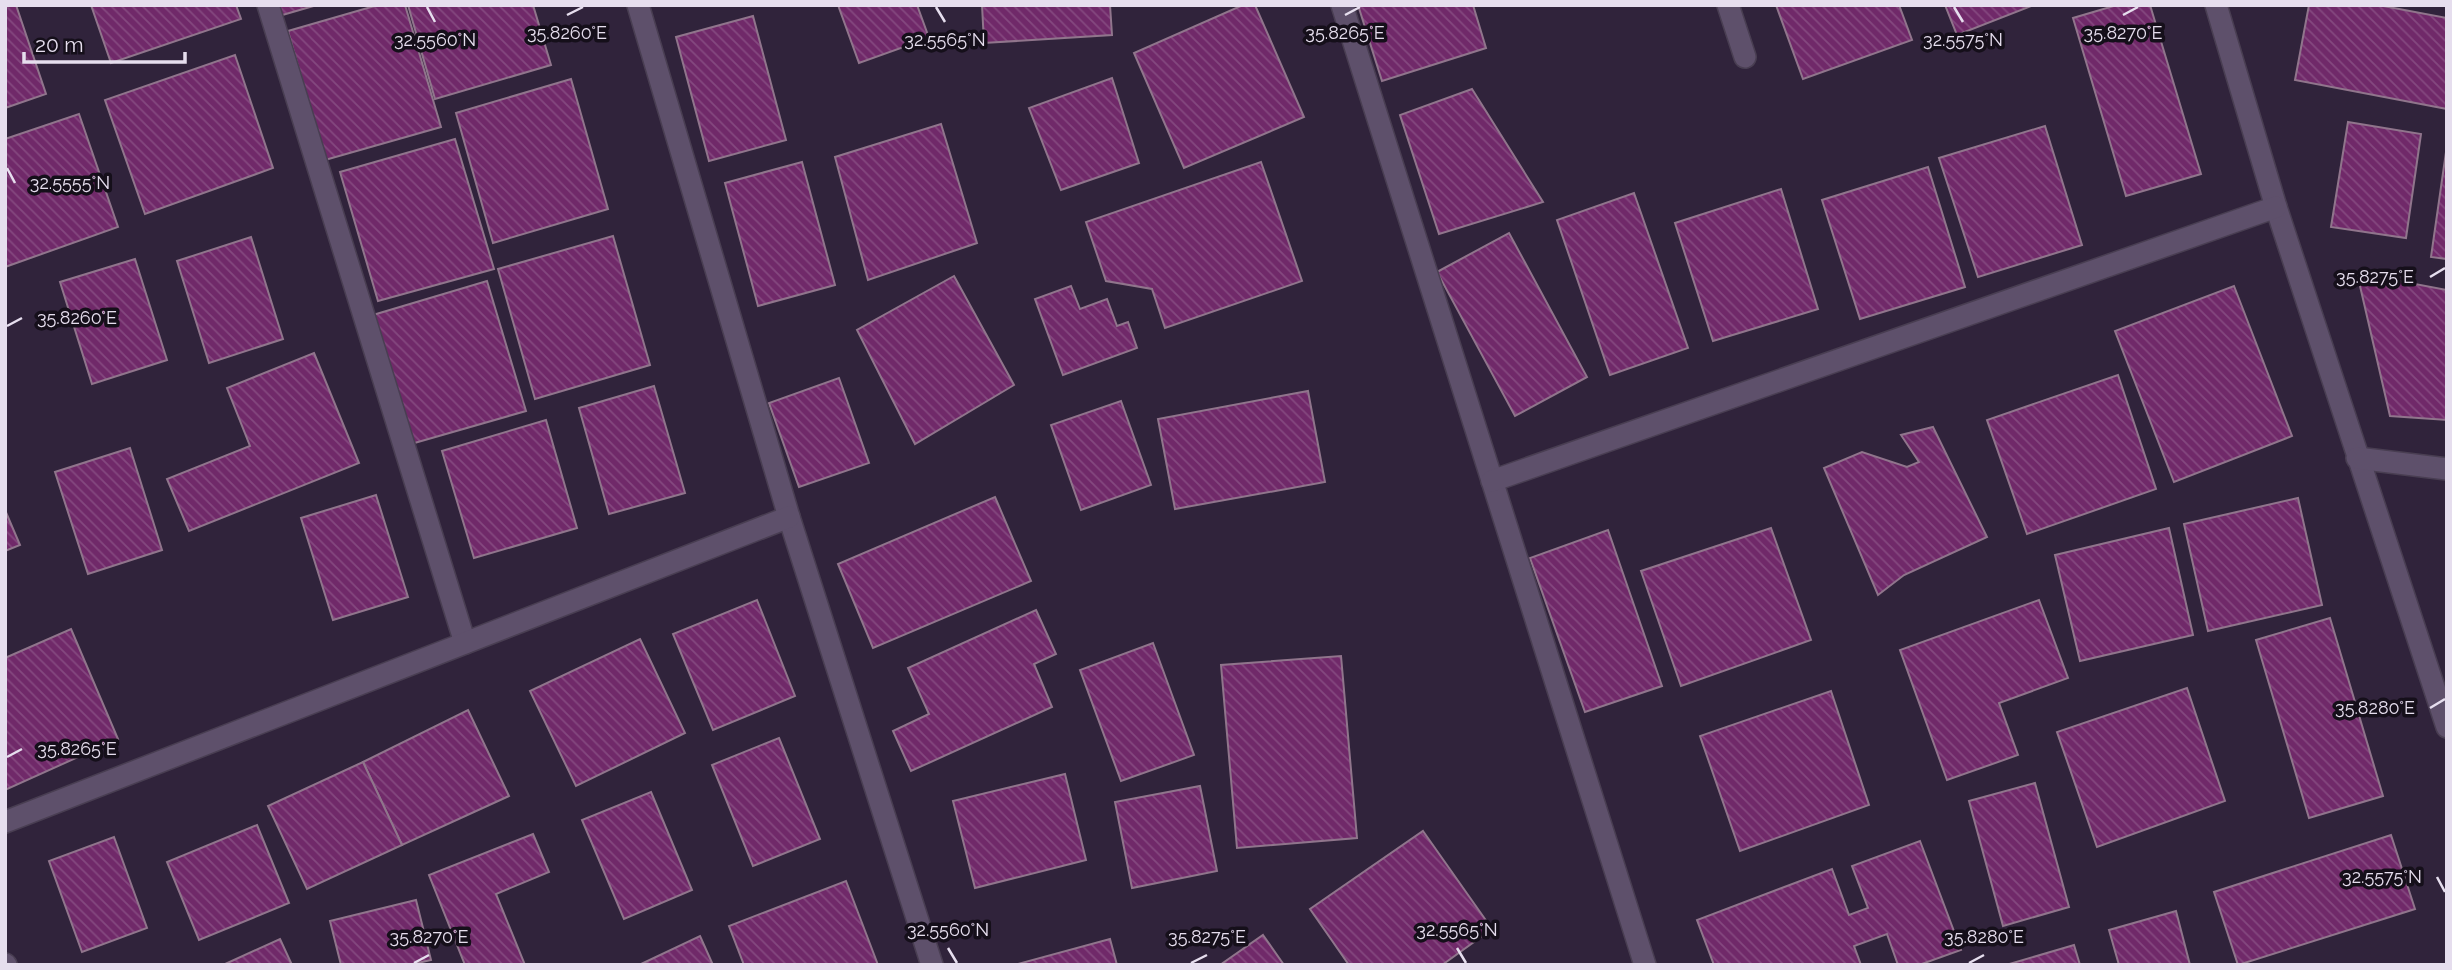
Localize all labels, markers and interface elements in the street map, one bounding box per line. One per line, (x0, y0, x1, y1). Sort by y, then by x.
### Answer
scale bar (24, 21, 186, 65)
text: 35.8260°E (527, 22, 607, 43)
text: 35.8265°E (1305, 22, 1385, 43)
text: 35.8270°E (2084, 22, 2162, 43)
text: 32.5560°N (394, 29, 476, 50)
text: 32.5565°N (904, 29, 986, 50)
text: 32.5575°N (1923, 29, 2003, 50)
text: 20 m (35, 32, 83, 57)
text: 32.5555°N (30, 172, 110, 193)
text: 35.8275°E (2336, 266, 2414, 287)
text: 35.8260°E (37, 307, 117, 328)
text: 35.8280°E (2335, 697, 2415, 718)
text: 35.8265°E (37, 738, 117, 759)
text: 32.5575°N (2342, 866, 2422, 887)
text: 32.5560°N (907, 919, 989, 940)
text: 32.5565°N (1416, 919, 1498, 940)
text: 35.8270°E (390, 926, 468, 947)
text: 35.8275°E (1168, 926, 1246, 947)
text: 35.8280°E (1944, 926, 2024, 947)

